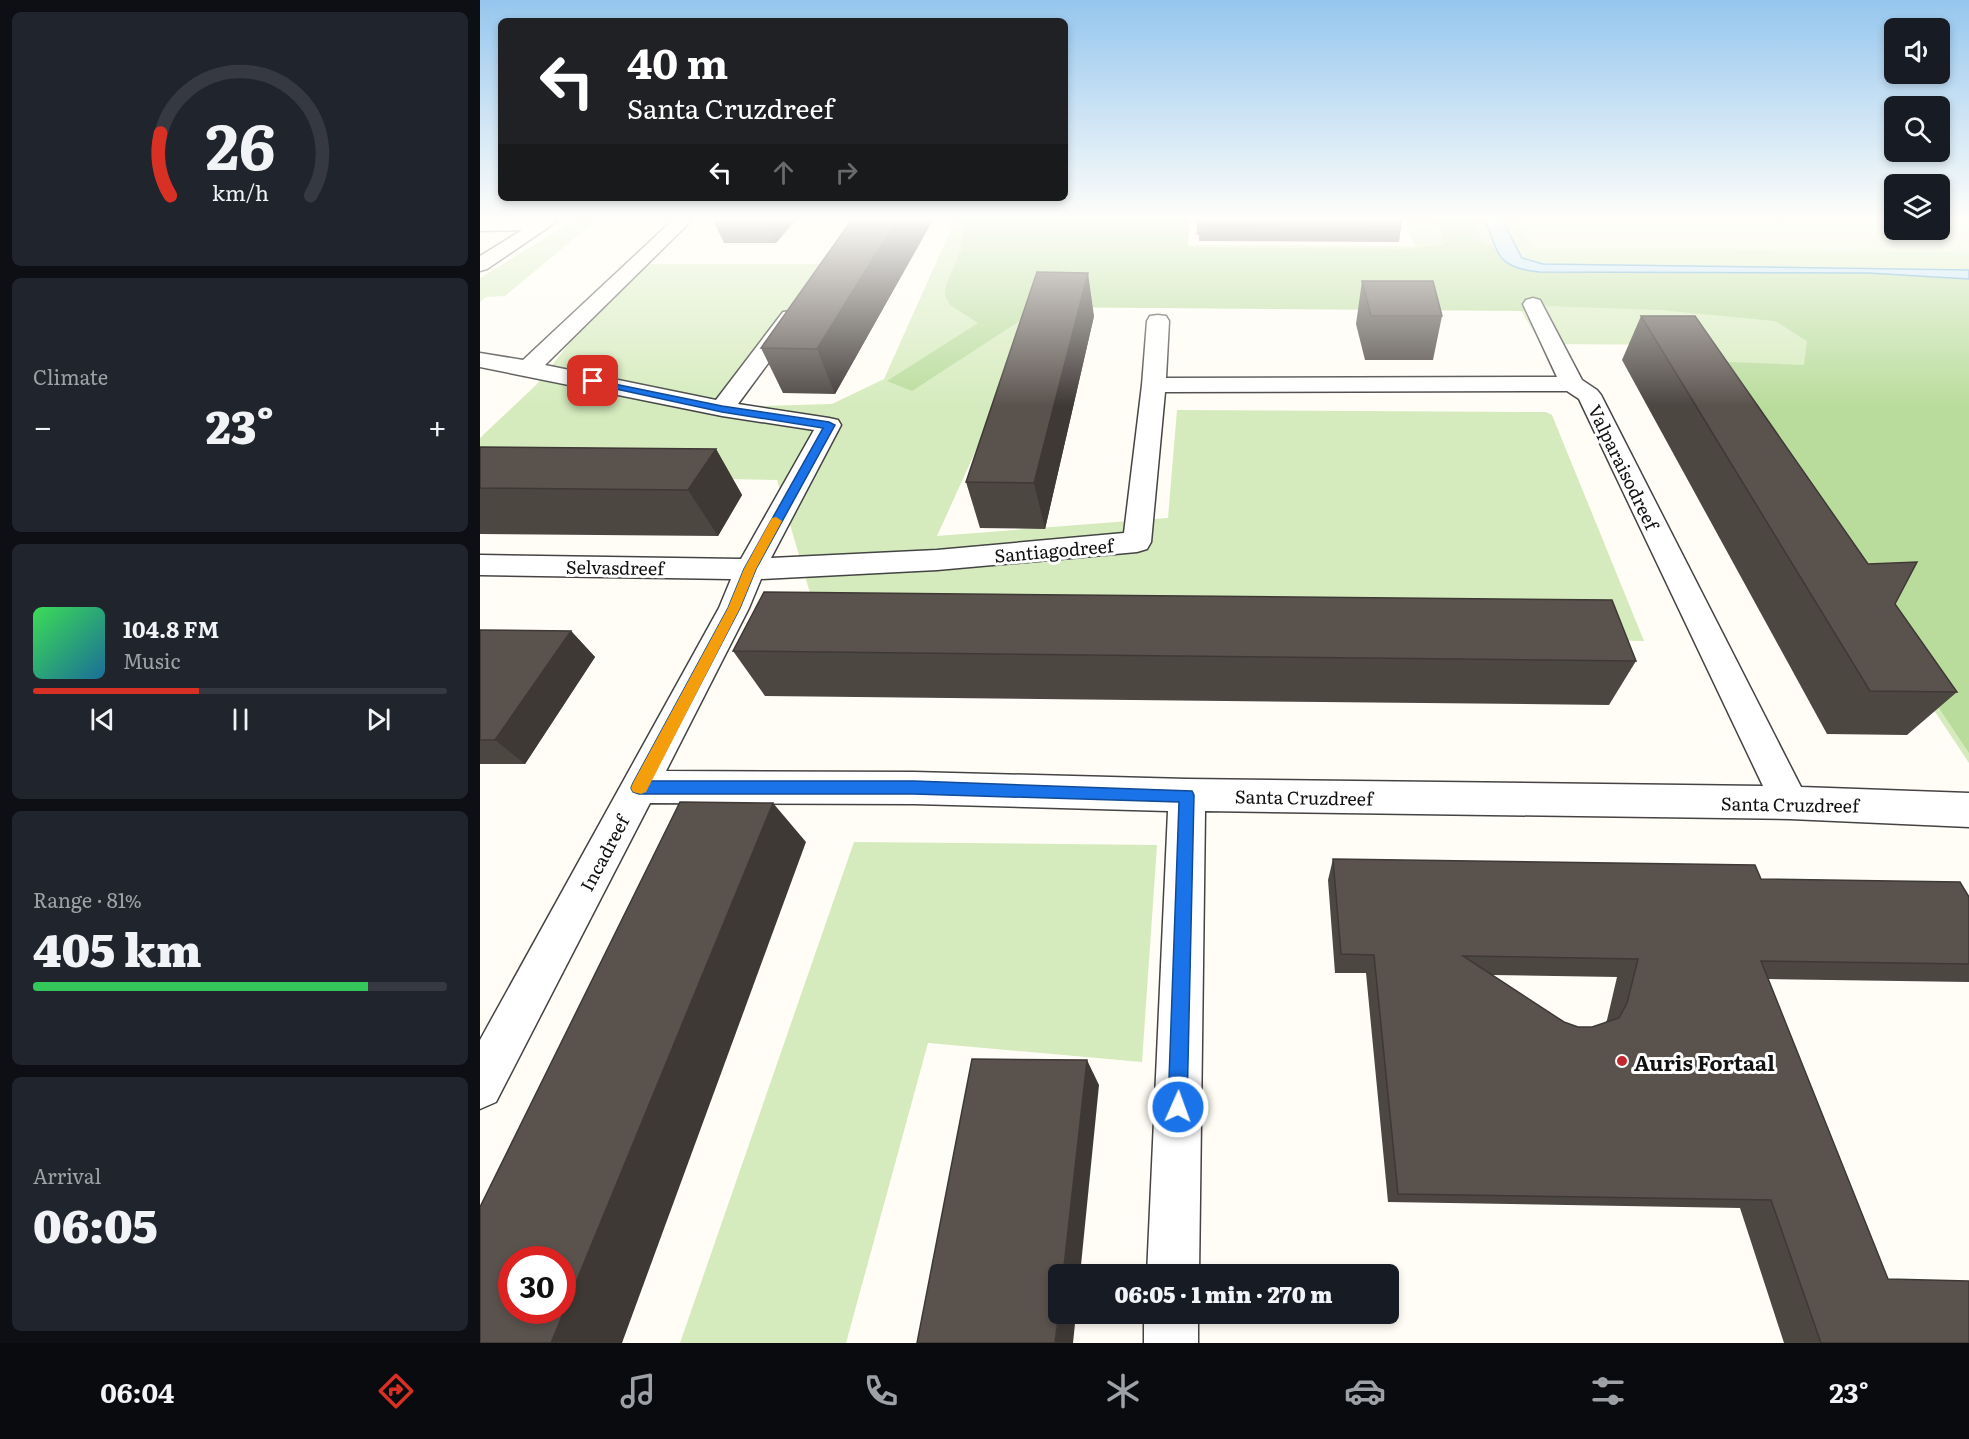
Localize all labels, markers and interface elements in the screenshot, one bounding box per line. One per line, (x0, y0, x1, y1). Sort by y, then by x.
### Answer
map controls (1884, 18, 1950, 240)
button: sound (1884, 18, 1950, 84)
text: 40 m (627, 30, 728, 92)
icon: left (528, 42, 606, 120)
text: Santa Cruzdreef (627, 87, 834, 127)
button: search (1884, 96, 1950, 162)
text: 26 (205, 97, 275, 189)
icon: left (704, 156, 737, 189)
icon: ahead (767, 156, 800, 189)
icon: right (830, 156, 863, 189)
button: layers (1884, 174, 1950, 240)
text: km/h (211, 176, 269, 208)
pin (567, 355, 618, 406)
text: Climate (33, 361, 108, 391)
icon: arrive (576, 364, 609, 397)
text: 23° (206, 391, 274, 458)
text: − (33, 400, 52, 449)
text: + (428, 400, 447, 449)
street label: Valparaisodreef (1582, 400, 1667, 536)
street label: Santiagodreef (993, 531, 1117, 569)
street label: Selvasdreef (566, 553, 666, 581)
text: 104.8 FM (123, 612, 219, 645)
text: Music (123, 645, 180, 675)
icon: previous (86, 703, 119, 736)
icon: pause (224, 703, 257, 736)
icon: next (362, 703, 395, 736)
street label: Santa Cruzdreef (1235, 782, 1375, 812)
street label: Santa Cruzdreef (1721, 789, 1861, 819)
street label: Incadreef (573, 808, 636, 896)
text: Range · 81% (33, 884, 142, 914)
text: 405 km (33, 914, 202, 981)
place label: Auris Fortaal (1634, 1046, 1775, 1077)
marker: Auris Fortaal (1615, 1054, 1629, 1068)
position arrow (1146, 1075, 1210, 1139)
text: Arrival (33, 1160, 101, 1190)
text: 06:05 (33, 1190, 158, 1257)
speed limit sign: 30 (498, 1246, 576, 1324)
text: 06:05 · 1 min · 270 m (1114, 1277, 1333, 1310)
icon: directions (375, 1370, 417, 1412)
icon: music (617, 1370, 659, 1412)
icon: phone (860, 1370, 902, 1412)
icon: climate (1102, 1370, 1144, 1412)
icon: car (1344, 1370, 1386, 1412)
icon: filters (1587, 1370, 1629, 1412)
text: 06:04 (100, 1371, 174, 1411)
text: 23° (1829, 1371, 1869, 1411)

